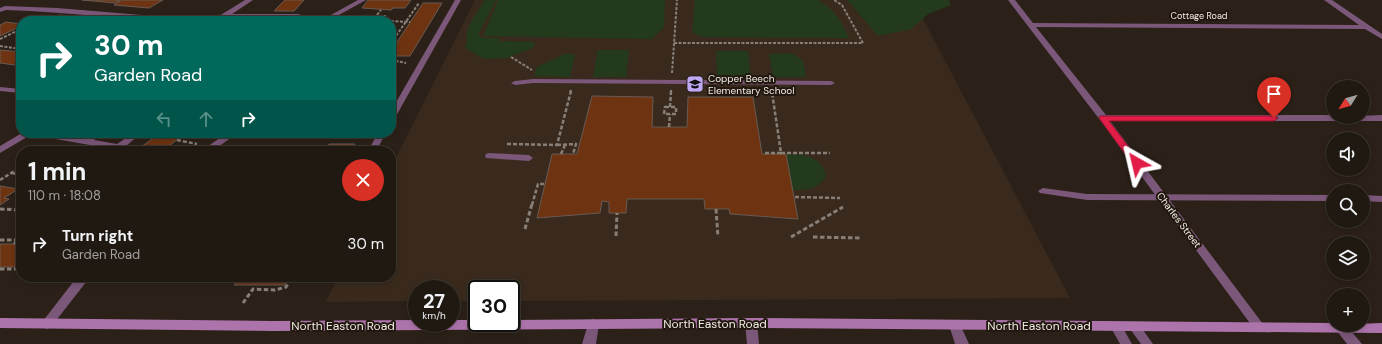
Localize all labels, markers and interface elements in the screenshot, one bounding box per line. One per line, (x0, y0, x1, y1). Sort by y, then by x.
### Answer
street label: Cottage Road (1171, 10, 1228, 22)
text: 30 m (94, 27, 164, 64)
icon: right (28, 32, 80, 84)
text: Garden Road (94, 63, 202, 87)
place label: Copper Beech Elementary School (708, 72, 795, 97)
school or university icon: Copper Beech Elementary School (685, 74, 705, 94)
pin (1257, 77, 1291, 118)
north arrow (1326, 80, 1370, 124)
map controls (1326, 80, 1370, 332)
icon: arrive (1263, 83, 1285, 105)
icon: left (153, 108, 175, 130)
icon: ahead (195, 108, 217, 130)
icon: right (237, 108, 259, 130)
button: sound (1326, 132, 1370, 176)
position arrow (1116, 142, 1158, 184)
text: 1 min (28, 156, 86, 187)
button: close (342, 159, 384, 201)
button: search (1326, 184, 1370, 228)
text: 110 m · 18:08 (28, 187, 101, 204)
street label: Charles Street (1154, 190, 1204, 250)
text: Turn right (62, 226, 133, 246)
icon: right (28, 233, 50, 255)
text: 30 m (348, 234, 384, 254)
button: layers (1326, 236, 1370, 280)
text: Garden Road (62, 246, 140, 263)
speed limit sign: 30 (468, 280, 520, 332)
text: 27 (423, 288, 445, 314)
button: + (1326, 288, 1370, 332)
text: km/h (422, 309, 446, 322)
street label: North Easton Road (663, 316, 767, 332)
street label: North Easton Road (291, 318, 395, 334)
street label: North Easton Road (987, 318, 1091, 334)

